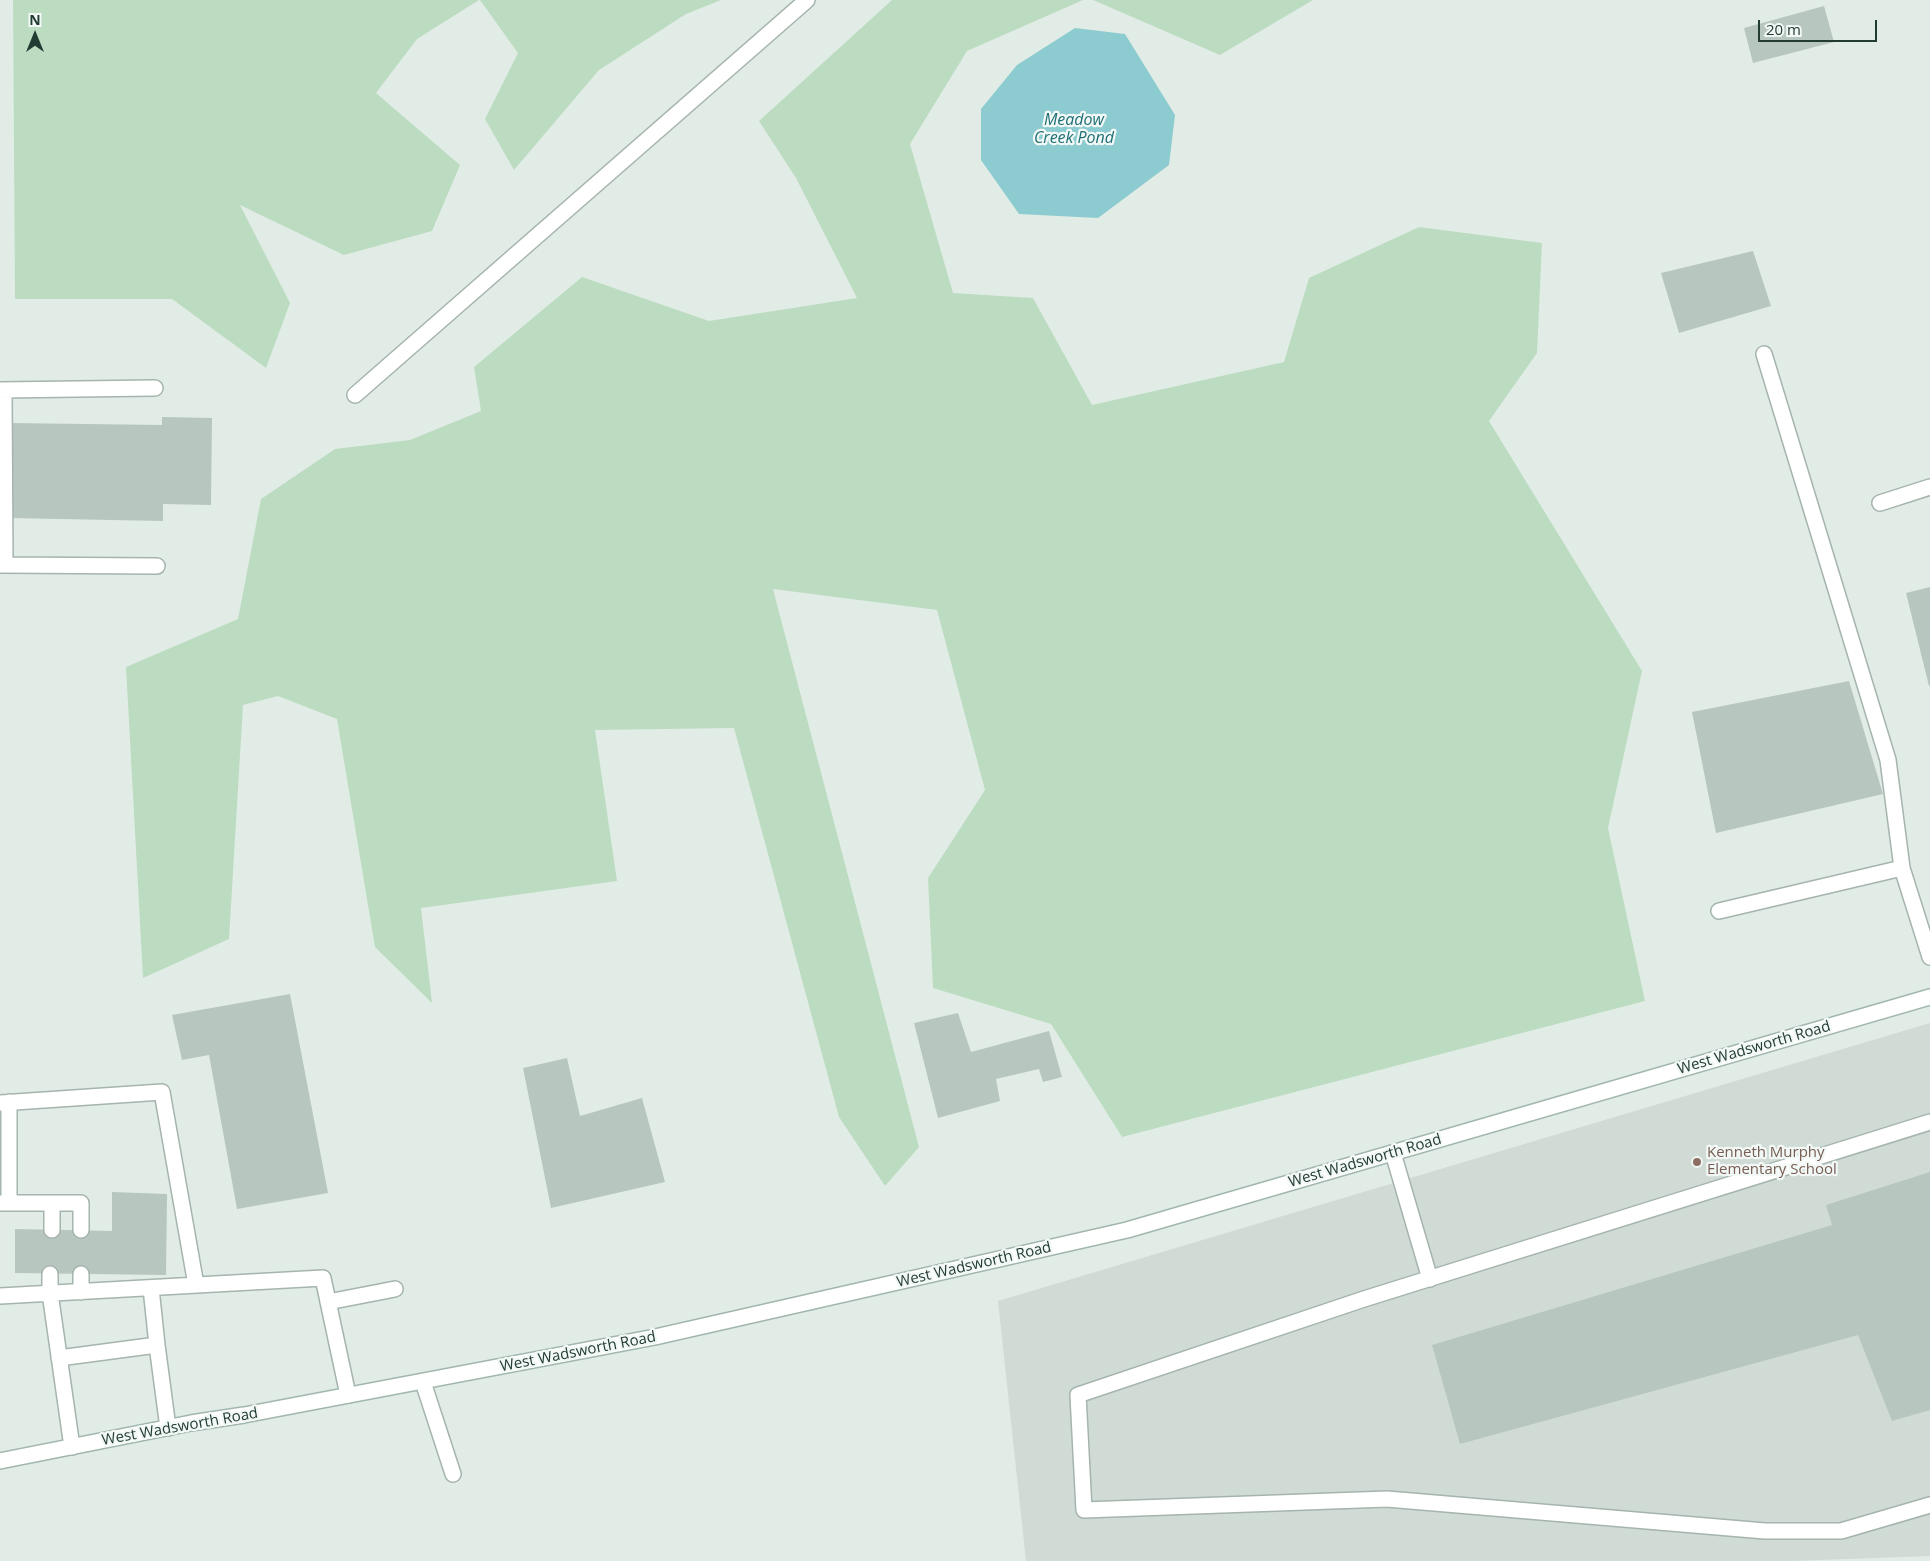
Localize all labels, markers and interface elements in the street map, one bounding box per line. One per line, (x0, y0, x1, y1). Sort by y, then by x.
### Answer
north arrow (10, 10, 60, 60)
text: N (29, 10, 41, 29)
scale bar (1760, 10, 1879, 42)
text: 20 m (1766, 19, 1801, 39)
water label: Meadow Creek Pond (1034, 110, 1114, 148)
street label: West Wadsworth Road (1675, 1018, 1833, 1078)
street label: West Wadsworth Road (1286, 1131, 1444, 1191)
place label: Kenneth Murphy Elementary School (1707, 1144, 1837, 1179)
marker: Kenneth Murphy Elementary School (1691, 1156, 1703, 1168)
street label: West Wadsworth Road (895, 1238, 1053, 1292)
street label: West Wadsworth Road (499, 1328, 657, 1376)
street label: West Wadsworth Road (101, 1404, 259, 1450)

